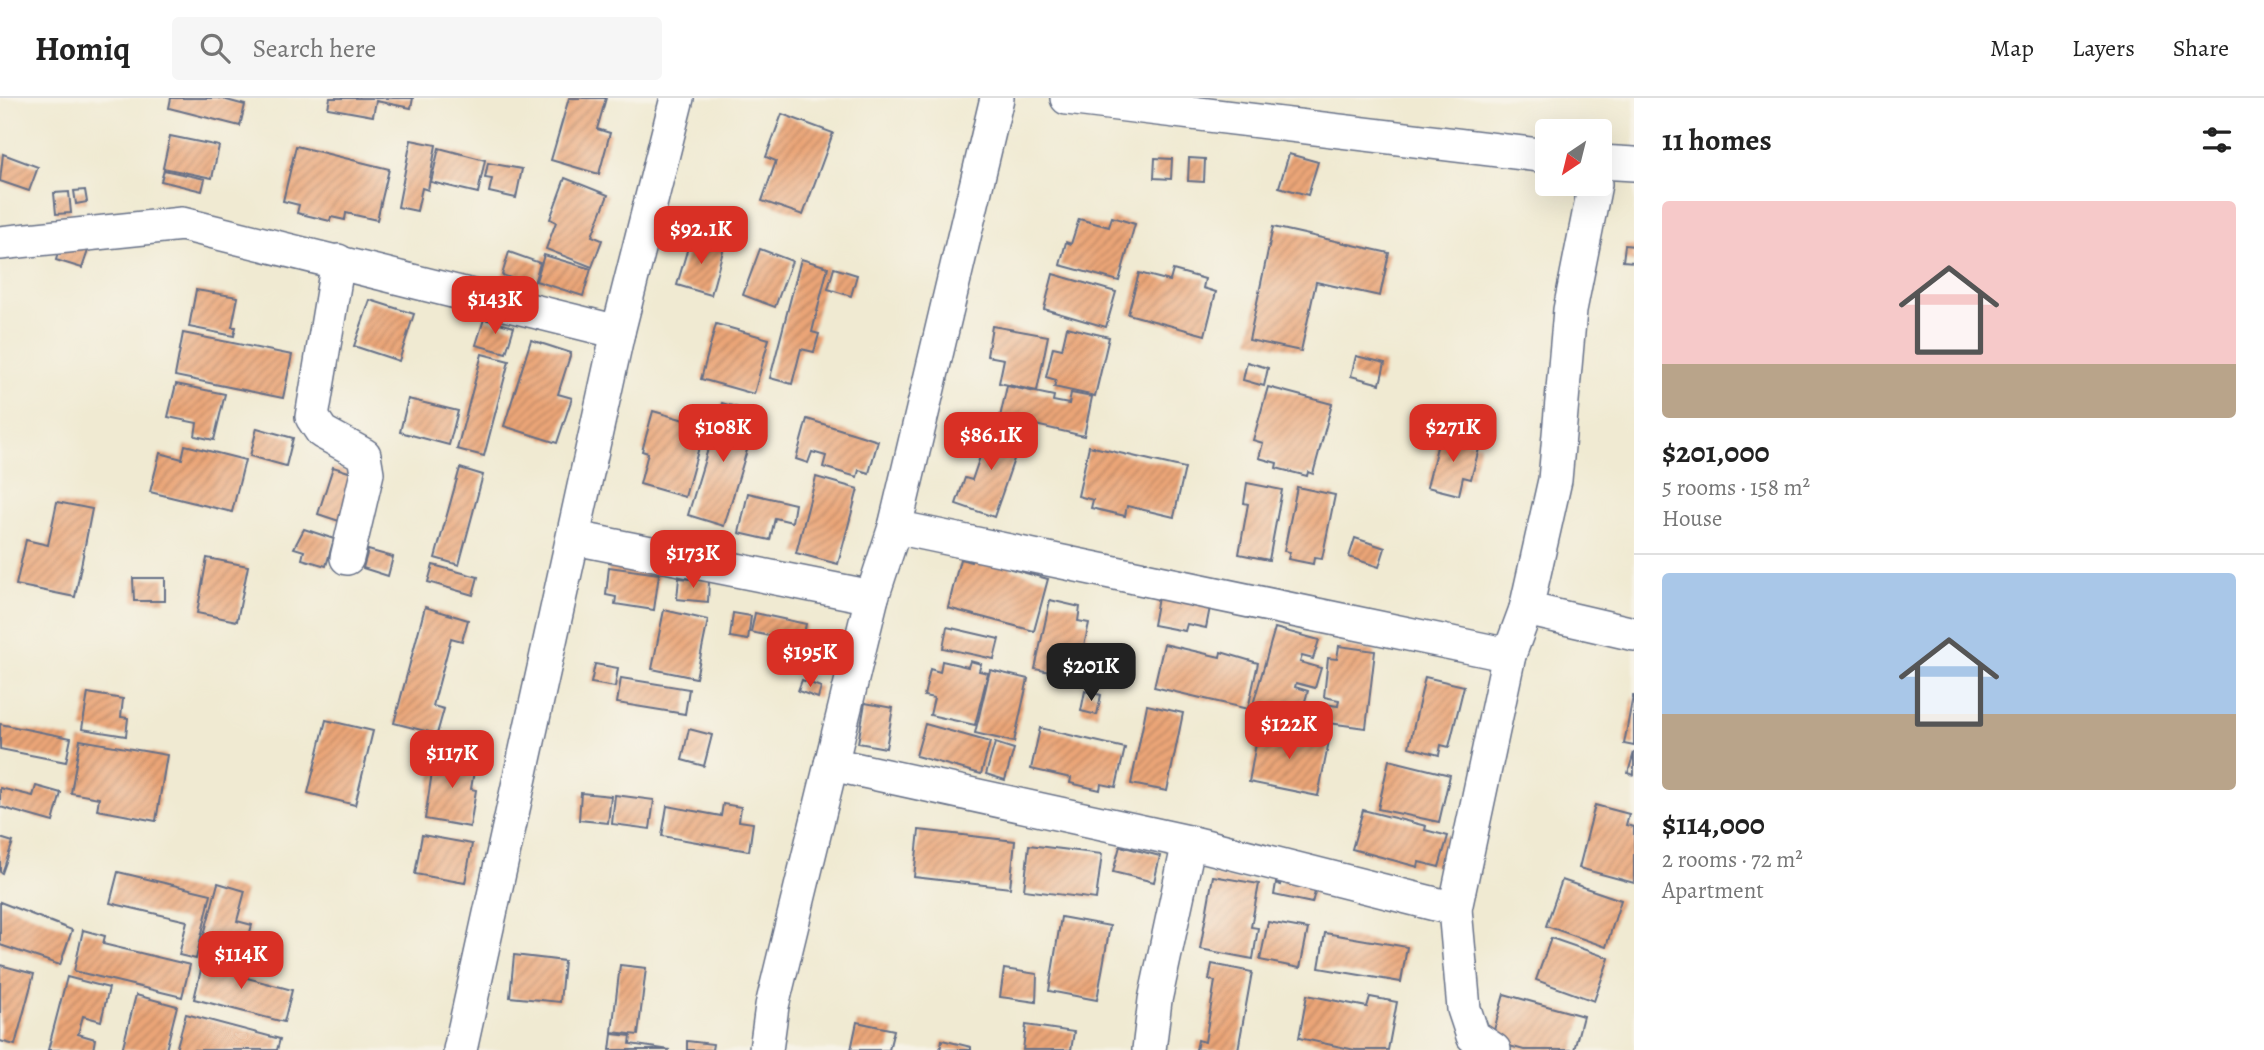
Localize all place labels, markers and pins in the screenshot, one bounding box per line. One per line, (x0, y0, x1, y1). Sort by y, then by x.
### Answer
pin: $92.1K (644, 206, 758, 266)
pin: $143K (446, 276, 544, 336)
pin: $108K (674, 404, 772, 464)
pin: $271K (1404, 404, 1502, 464)
pin: $86.1K (934, 412, 1048, 472)
pin: $173K (644, 531, 742, 590)
pin: $195K (761, 630, 859, 689)
pin: $201K (1042, 644, 1140, 703)
pin: $122K (1240, 702, 1338, 761)
pin: $117K (403, 730, 501, 790)
pin: $114K (192, 932, 290, 991)

